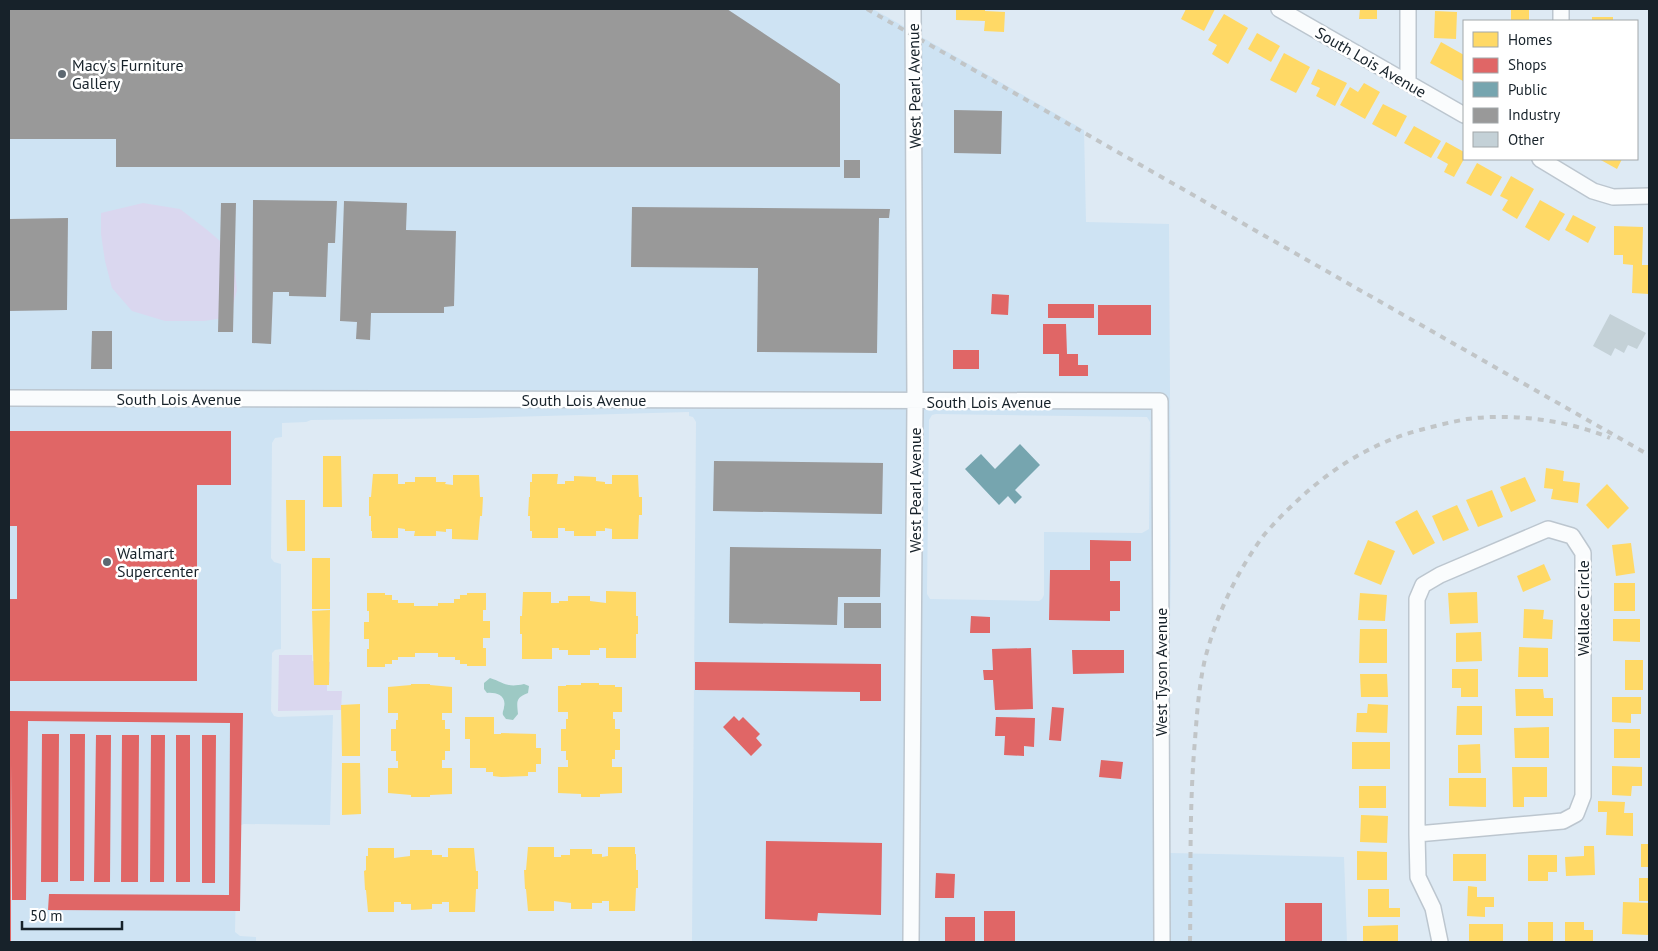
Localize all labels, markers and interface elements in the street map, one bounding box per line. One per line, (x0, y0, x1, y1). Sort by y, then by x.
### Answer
legend (1463, 20, 1638, 160)
street label: South Lois Avenue (1312, 22, 1430, 102)
street label: West Pearl Avenue (903, 23, 925, 149)
text: Homes (1508, 30, 1552, 49)
place label: Macy's Furniture Gallery (72, 55, 184, 93)
text: Shops (1508, 55, 1547, 74)
marker: Macy's Furniture Gallery (56, 68, 68, 80)
text: Public (1508, 80, 1547, 99)
text: Industry (1508, 105, 1560, 124)
text: Other (1508, 130, 1544, 149)
street label: South Lois Avenue (117, 389, 241, 409)
street label: South Lois Avenue (522, 390, 646, 410)
street label: South Lois Avenue (927, 392, 1051, 412)
street label: West Pearl Avenue (905, 427, 925, 553)
place label: Walmart Supercenter (117, 543, 199, 581)
marker: Walmart Supercenter (101, 556, 113, 568)
street label: Wallace Circle (1573, 560, 1593, 656)
street label: West Tyson Avenue (1151, 608, 1171, 736)
scale bar (22, 898, 122, 930)
text: 50 m (30, 906, 63, 925)

